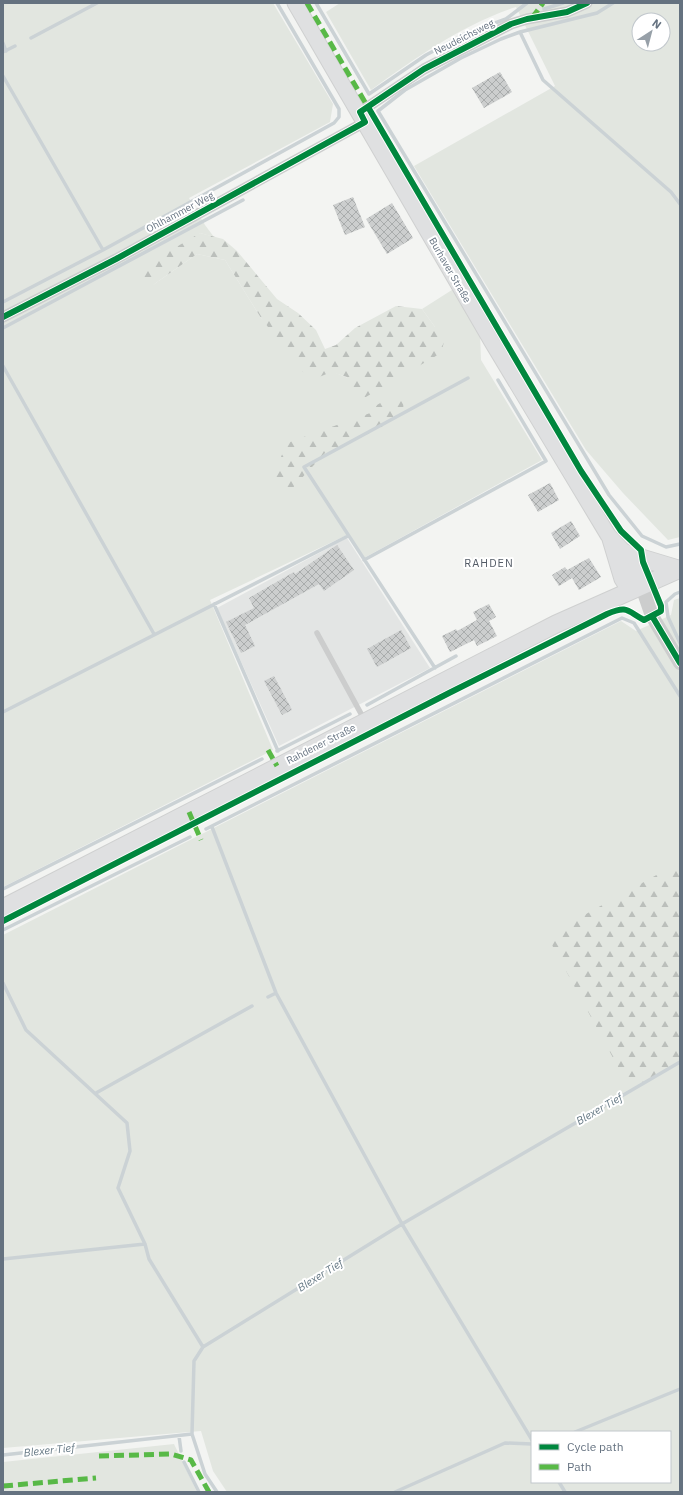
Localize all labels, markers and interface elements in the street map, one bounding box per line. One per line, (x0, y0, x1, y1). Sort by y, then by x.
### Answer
north arrow (631, 12, 671, 52)
street label: Neudeichsweg (432, 16, 497, 58)
text: N (650, 16, 664, 32)
street label: Ohlhammer Weg (144, 188, 217, 235)
street label: Burhaver Straße (426, 235, 474, 305)
district label: RAHDEN (464, 556, 514, 570)
street label: Rahdener Straße (284, 721, 358, 767)
water label: Blexer Tief (573, 1089, 626, 1128)
water label: Blexer Tief (295, 1255, 347, 1294)
legend (531, 1431, 671, 1483)
text: Cycle path (567, 1439, 624, 1454)
water label: Blexer Tief (23, 1440, 77, 1460)
text: Path (567, 1459, 592, 1474)

